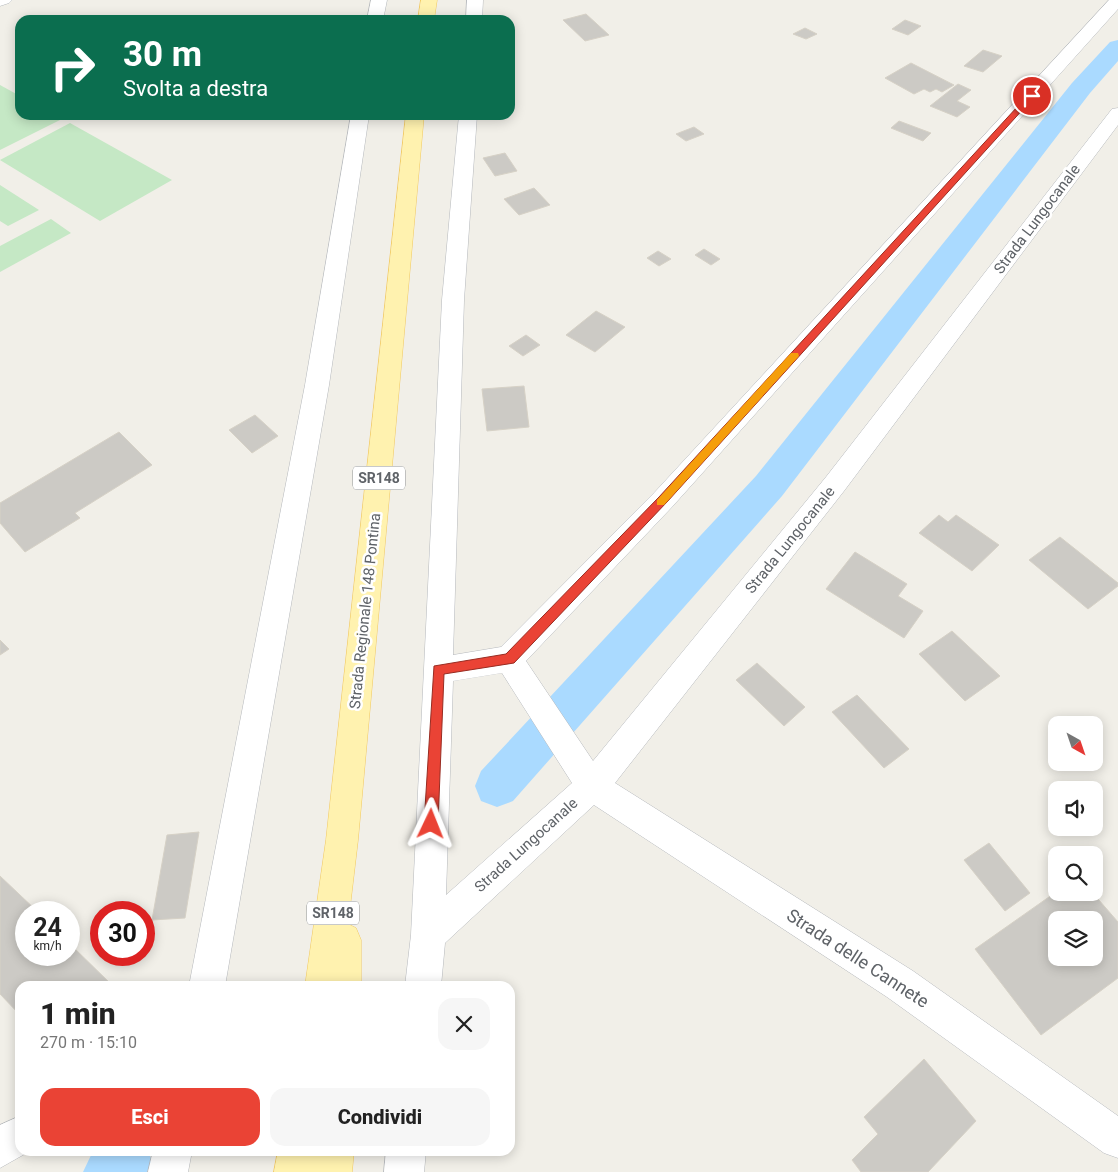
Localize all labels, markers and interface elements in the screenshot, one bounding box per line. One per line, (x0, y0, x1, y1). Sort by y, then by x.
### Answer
text: 30 m (123, 34, 202, 75)
icon: right (40, 35, 105, 100)
pin (1011, 75, 1053, 117)
text: Svolta a destra (123, 76, 268, 101)
icon: arrive (1018, 82, 1046, 110)
street label: Strada Lungocanale (990, 161, 1084, 277)
road number: SR148 (353, 466, 405, 489)
street label: Strada Lungocanale (741, 483, 839, 597)
street label: Strada Regionale 148 Pontina (346, 512, 384, 710)
north arrow (1048, 716, 1102, 771)
map controls (1048, 716, 1103, 966)
button: sound (1048, 781, 1103, 836)
street label: Strada Lungocanale (471, 794, 581, 896)
position arrow (404, 797, 456, 849)
button: search (1048, 846, 1103, 901)
speed limit sign: 30 (90, 901, 155, 966)
road number: SR148 (307, 901, 359, 924)
street label: Strada delle Cannete (783, 904, 933, 1012)
button: layers (1048, 911, 1103, 966)
text: 24 (33, 913, 62, 942)
text: km/h (33, 939, 62, 953)
text: 1 min (40, 996, 116, 1031)
button: close (438, 998, 490, 1050)
text: 270 m · 15:10 (40, 1033, 137, 1052)
button: Esci (40, 1088, 260, 1146)
button: Condividi (270, 1088, 490, 1146)

